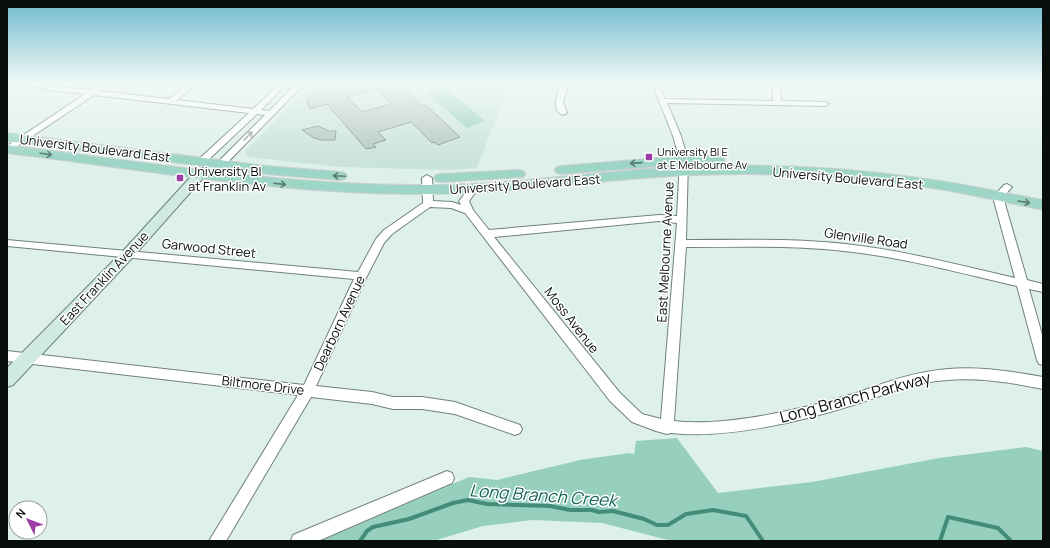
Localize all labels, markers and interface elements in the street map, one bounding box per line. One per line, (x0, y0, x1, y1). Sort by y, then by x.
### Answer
street label: University Boulevard East (19, 130, 171, 166)
one-way arrow (243, 131, 253, 141)
place label: University Bl E at E Melbourne Av (657, 144, 748, 172)
one-way arrow (39, 150, 52, 158)
marker: University Bl E at E Melbourne Av (644, 152, 654, 162)
one-way arrow (630, 160, 643, 167)
place label: University Bl at Franklin Av (188, 162, 267, 195)
street label: University Boulevard East (772, 162, 924, 194)
street label: University Boulevard East (449, 170, 601, 198)
one-way arrow (333, 172, 346, 180)
marker: University Bl at Franklin Av (175, 173, 185, 183)
one-way arrow (273, 180, 286, 187)
street label: East Melbourne Avenue (652, 181, 678, 323)
one-way arrow (1017, 198, 1030, 206)
street label: Glenville Road (823, 223, 909, 253)
street label: East Franklin Avenue (56, 227, 153, 329)
street label: Garwood Street (161, 234, 257, 262)
street label: Dearborn Avenue (309, 272, 369, 373)
street label: Moss Avenue (540, 283, 604, 357)
street label: Long Branch Parkway (777, 366, 933, 428)
street label: Biltmore Drive (221, 371, 306, 399)
water label: Long Branch Creek (469, 478, 620, 512)
north arrow (8, 500, 48, 540)
text: N (12, 505, 28, 521)

